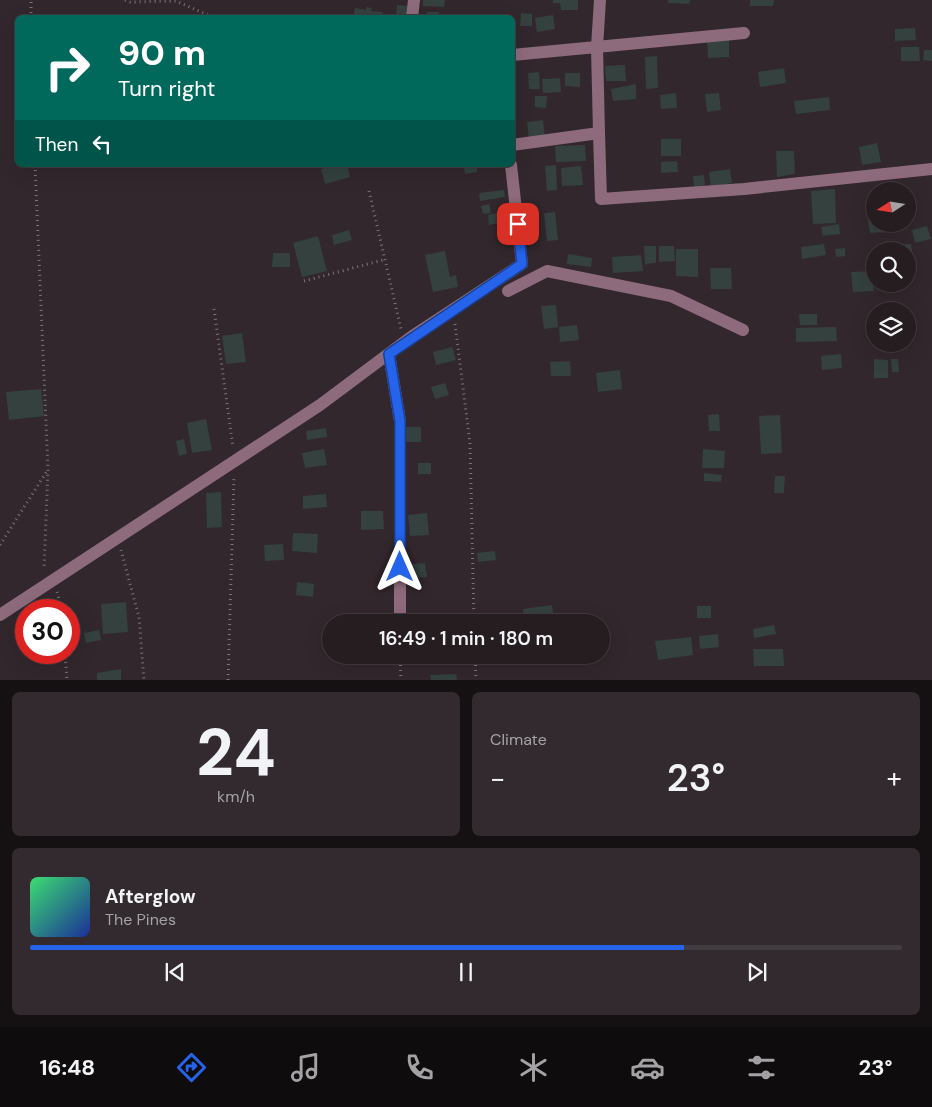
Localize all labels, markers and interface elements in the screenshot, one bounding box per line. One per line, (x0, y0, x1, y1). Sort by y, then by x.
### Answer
text: 90 m (118, 30, 206, 76)
icon: right (35, 35, 100, 100)
text: Turn right (118, 74, 215, 103)
icon: left (88, 130, 116, 158)
text: Then (35, 132, 78, 157)
north arrow (866, 182, 916, 232)
map controls (866, 182, 916, 352)
pin (497, 203, 539, 245)
icon: arrive (504, 210, 532, 238)
button: search (866, 242, 916, 292)
button: layers (866, 302, 916, 352)
position arrow (373, 540, 425, 592)
speed limit sign: 30 (15, 599, 80, 664)
text: 16:49 · 1 min · 180 m (379, 626, 553, 651)
text: 24 (196, 711, 276, 795)
text: Climate (490, 729, 547, 750)
text: 23° (667, 753, 725, 803)
text: − (490, 760, 505, 797)
text: + (887, 760, 902, 797)
text: km/h (217, 786, 255, 807)
text: Afterglow (105, 884, 196, 909)
text: The Pines (105, 909, 176, 930)
icon: previous (161, 958, 189, 986)
icon: pause (452, 958, 480, 986)
icon: next (743, 958, 771, 986)
icon: directions (174, 1050, 209, 1085)
icon: music (288, 1050, 323, 1085)
icon: phone (402, 1050, 437, 1085)
icon: climate (516, 1050, 551, 1085)
icon: car (630, 1050, 665, 1085)
icon: filters (744, 1050, 779, 1085)
text: 16:48 (40, 1053, 95, 1082)
text: 23° (859, 1053, 892, 1082)

